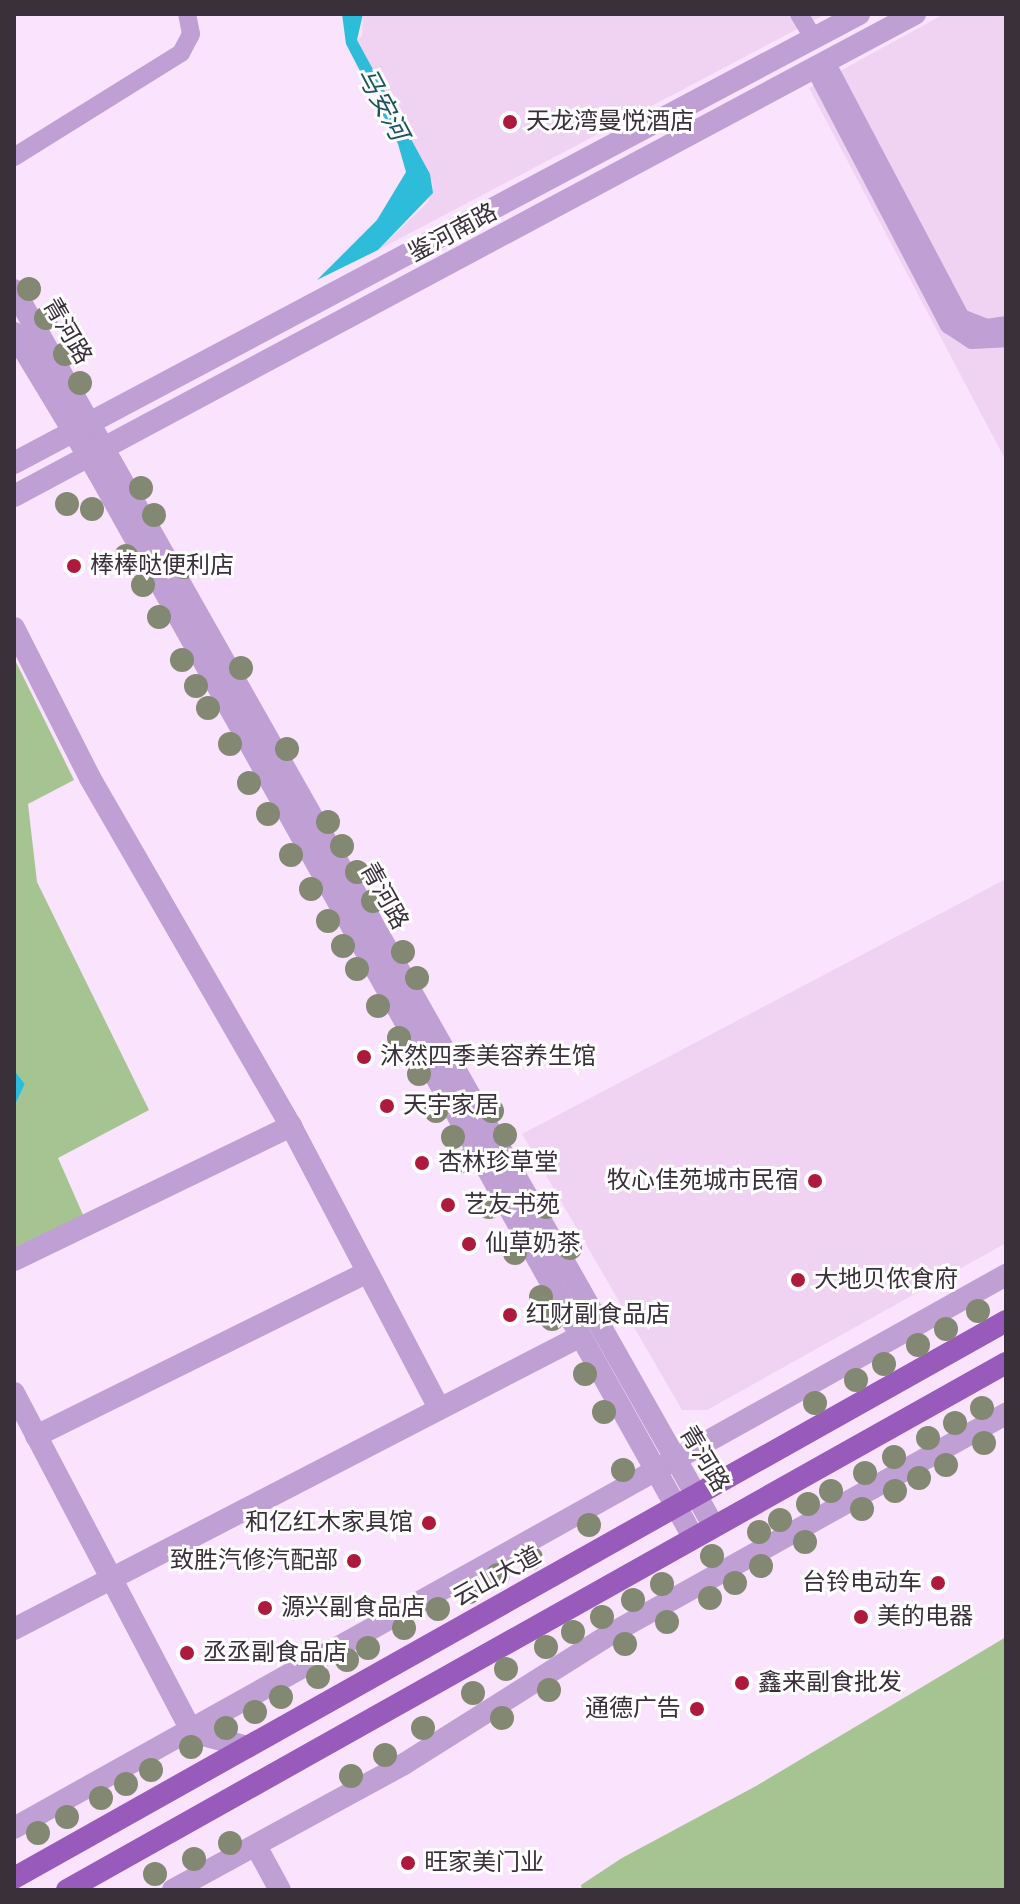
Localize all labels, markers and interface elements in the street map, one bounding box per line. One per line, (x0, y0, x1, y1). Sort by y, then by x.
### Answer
water label: 马安河 (350, 62, 414, 146)
place label: 天龙湾曼悦酒店 (526, 108, 694, 136)
marker: 天龙湾曼悦酒店 (501, 113, 519, 131)
street label: 鉴河南路 (404, 198, 502, 268)
street label: 青河路 (37, 293, 97, 369)
place label: 棒棒哒便利店 (90, 552, 234, 580)
marker: 棒棒哒便利店 (65, 557, 83, 575)
street label: 青河路 (354, 858, 414, 934)
place label: 沐然四季美容养生馆 (380, 1043, 596, 1071)
marker: 沐然四季美容养生馆 (355, 1048, 373, 1066)
place label: 天宇家居 (403, 1092, 499, 1120)
marker: 天宇家居 (378, 1097, 396, 1115)
place label: 杏林珍草堂 (438, 1149, 558, 1177)
marker: 杏林珍草堂 (413, 1154, 431, 1172)
place label: 牧心佳苑城市民宿 (607, 1167, 799, 1195)
marker: 牧心佳苑城市民宿 (806, 1172, 824, 1190)
place label: 艺友书苑 (464, 1191, 560, 1219)
marker: 艺友书苑 (439, 1196, 457, 1214)
place label: 仙草奶茶 (485, 1230, 581, 1258)
marker: 仙草奶茶 (460, 1235, 478, 1253)
place label: 大地贝侬食府 (814, 1266, 958, 1294)
marker: 大地贝侬食府 (789, 1271, 807, 1289)
place label: 红财副食品店 (526, 1301, 670, 1329)
marker: 红财副食品店 (501, 1306, 519, 1324)
street label: 青河路 (673, 1421, 735, 1497)
place label: 和亿红木家具馆 (245, 1509, 413, 1537)
marker: 和亿红木家具馆 (420, 1514, 438, 1532)
street label: 云山大道 (448, 1541, 546, 1613)
place label: 致胜汽修汽配部 (170, 1547, 338, 1575)
marker: 致胜汽修汽配部 (345, 1552, 363, 1570)
place label: 台铃电动车 (802, 1569, 922, 1597)
marker: 台铃电动车 (929, 1574, 947, 1592)
place label: 源兴副食品店 (281, 1594, 425, 1622)
marker: 源兴副食品店 (256, 1599, 274, 1617)
place label: 美的电器 (877, 1603, 973, 1631)
marker: 美的电器 (852, 1608, 870, 1626)
place label: 丞丞副食品店 (203, 1639, 347, 1667)
marker: 丞丞副食品店 (178, 1644, 196, 1662)
place label: 鑫来副食批发 (758, 1669, 902, 1697)
marker: 鑫来副食批发 (733, 1674, 751, 1692)
place label: 通德广告 (585, 1695, 681, 1723)
marker: 通德广告 (688, 1700, 706, 1718)
place label: 旺家美门业 (424, 1849, 544, 1877)
marker: 旺家美门业 (399, 1854, 417, 1872)

